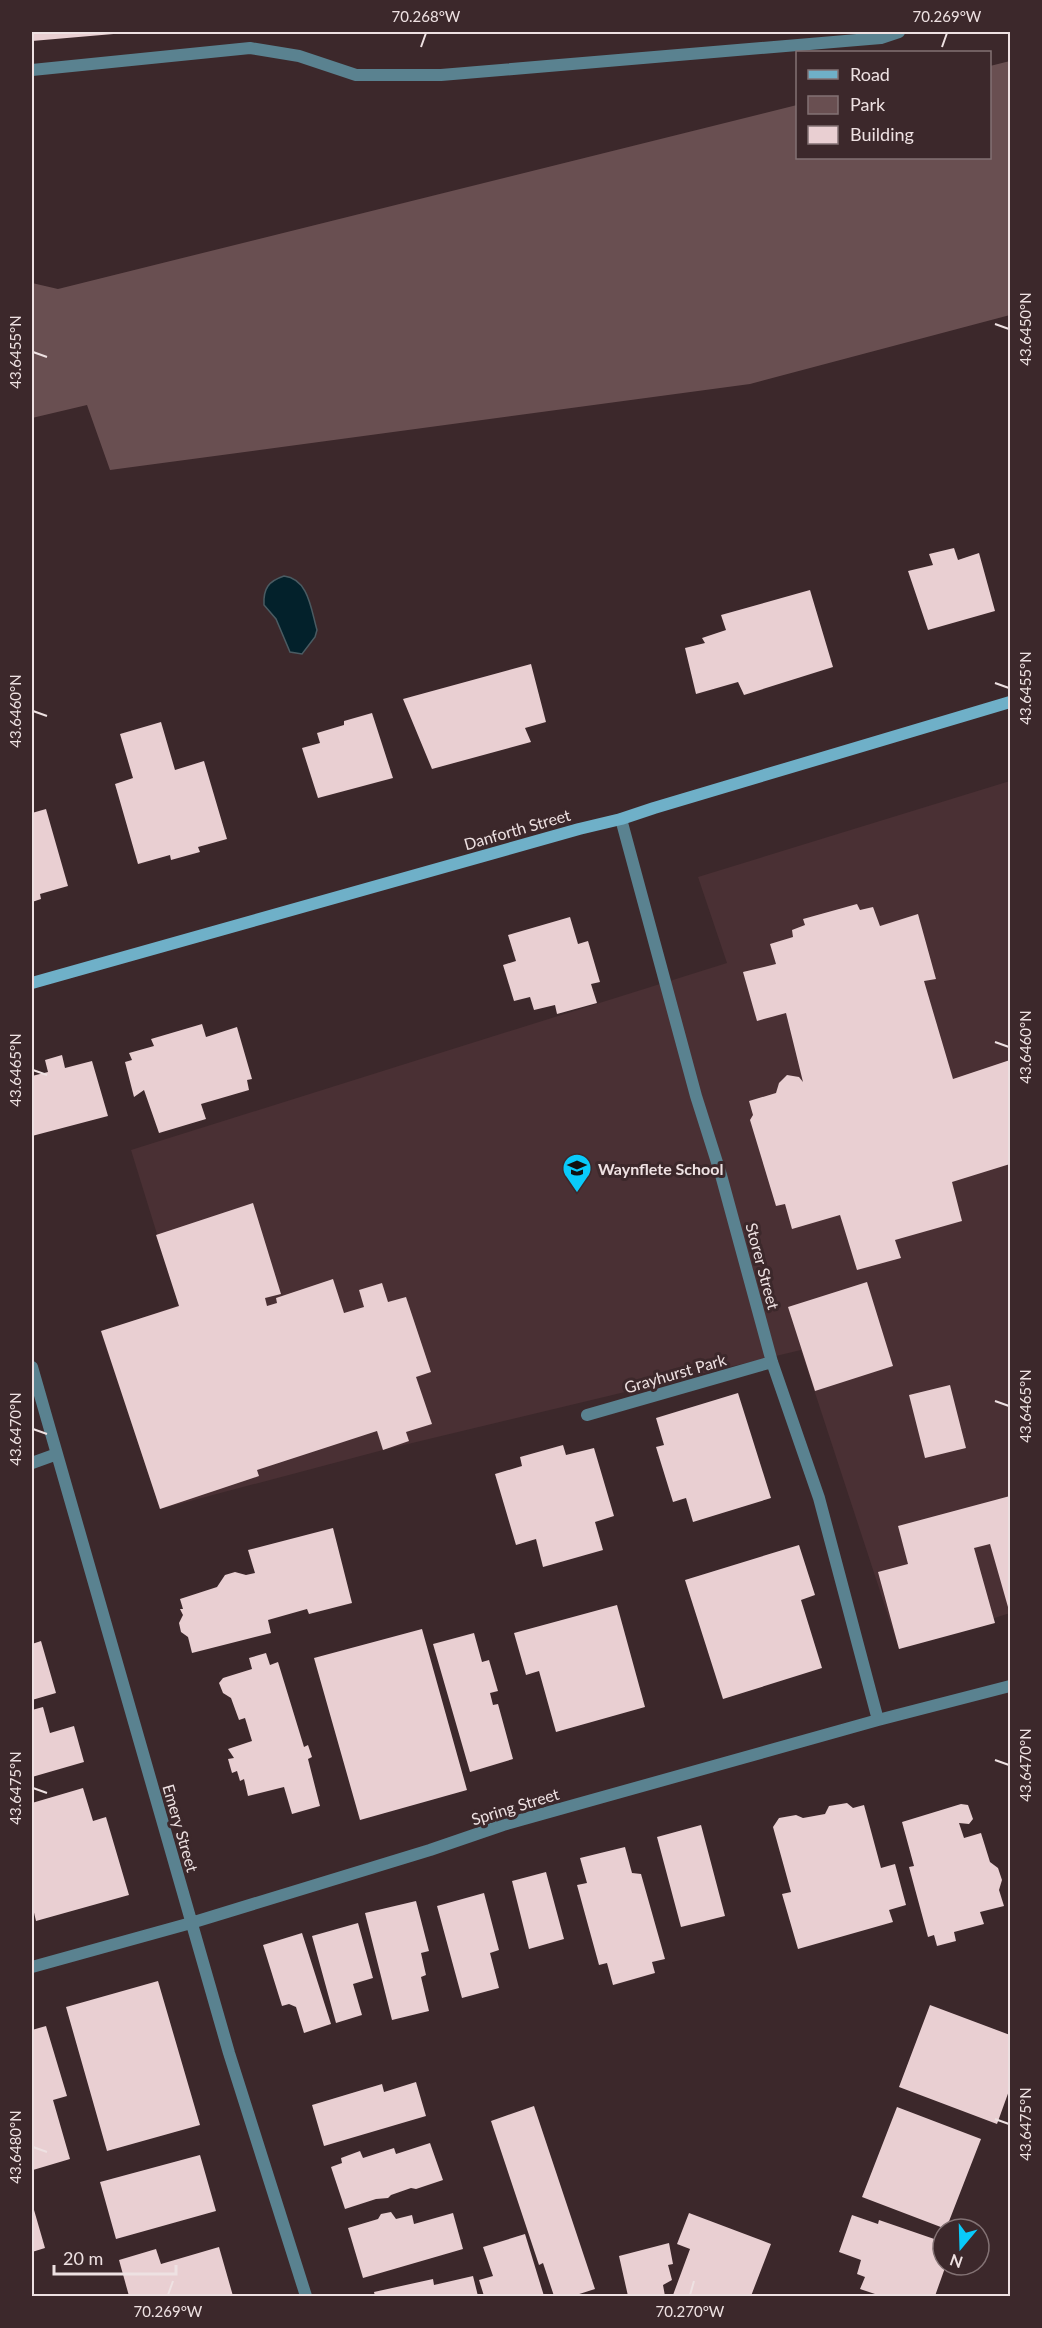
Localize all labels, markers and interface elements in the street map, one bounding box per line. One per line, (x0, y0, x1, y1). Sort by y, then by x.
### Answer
text: 70.268°W (392, 7, 461, 25)
text: 70.269°W (913, 7, 982, 25)
legend (796, 51, 991, 159)
text: Road (850, 63, 890, 85)
text: Park (850, 93, 886, 115)
text: Building (850, 123, 914, 145)
text: 43.6450°N (1016, 292, 1034, 366)
text: 43.6455°N (6, 315, 24, 389)
text: 43.6455°N (1016, 651, 1034, 725)
text: 43.6460°N (6, 674, 24, 748)
street label: Danforth Street (462, 805, 573, 853)
text: 43.6460°N (1016, 1010, 1034, 1084)
text: 43.6465°N (6, 1033, 24, 1107)
school or university icon: Waynflete School (561, 1152, 593, 1194)
place label: Waynflete School (598, 1159, 723, 1178)
street label: Storer Street (742, 1221, 784, 1312)
street label: Grayhurst Park (622, 1349, 729, 1397)
text: 43.6465°N (1016, 1369, 1034, 1443)
text: 43.6470°N (6, 1392, 24, 1466)
text: 43.6470°N (1016, 1728, 1034, 1802)
text: 43.6475°N (6, 1751, 24, 1825)
street label: Emery Street (159, 1782, 203, 1874)
street label: Spring Street (469, 1784, 561, 1828)
text: 43.6475°N (1016, 2087, 1034, 2161)
text: 43.6480°N (6, 2110, 24, 2184)
north arrow (931, 2217, 991, 2277)
scale bar (54, 2238, 176, 2276)
text: 20 m (63, 2247, 103, 2269)
text: N (947, 2251, 965, 2273)
text: 70.269°W (134, 2302, 203, 2320)
text: 70.270°W (656, 2302, 725, 2320)

